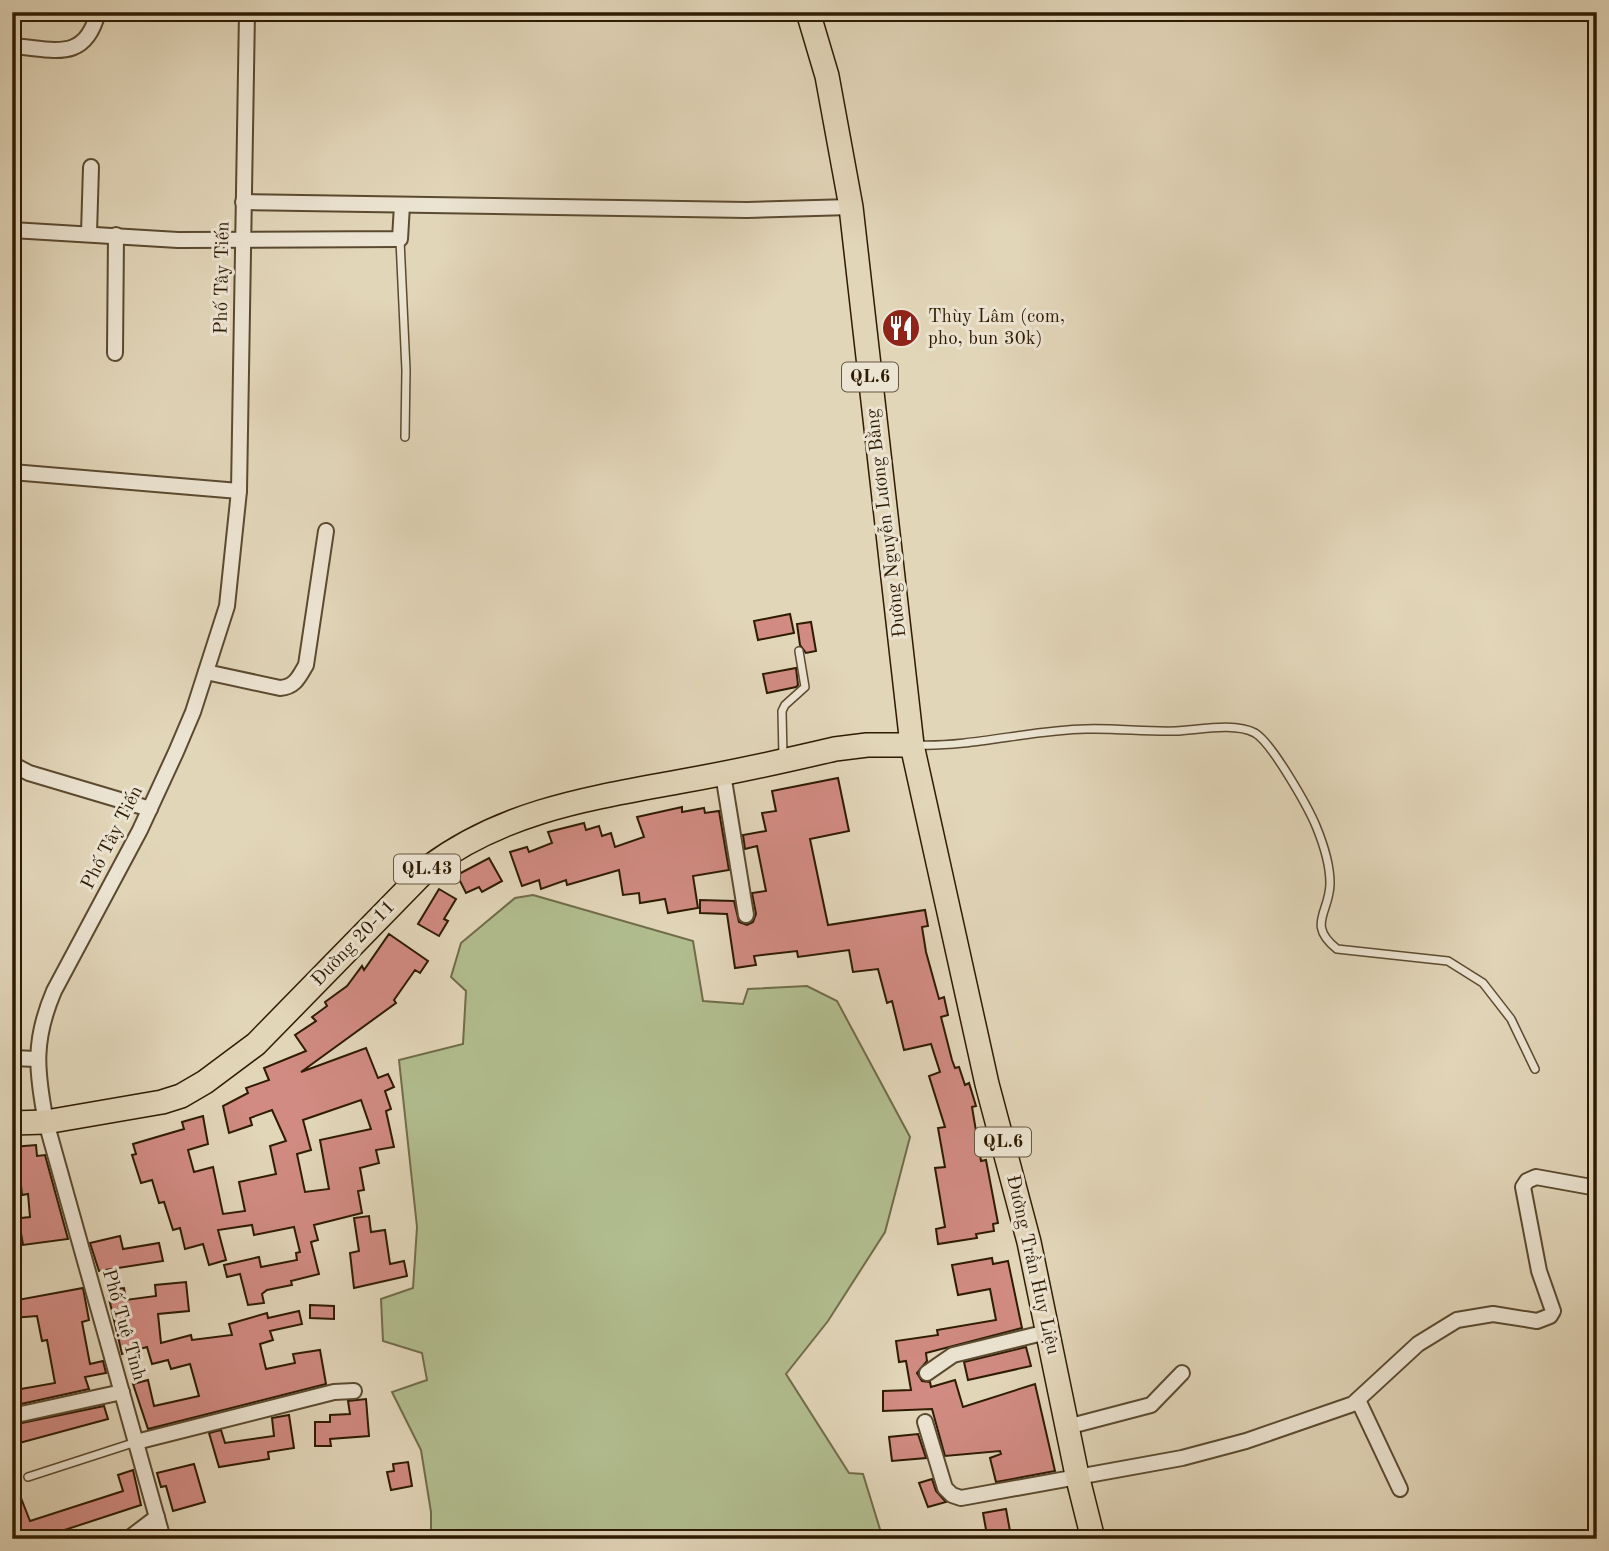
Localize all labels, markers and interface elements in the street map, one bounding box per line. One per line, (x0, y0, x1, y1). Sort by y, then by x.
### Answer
street label: Phố Tây Tiến (212, 221, 233, 335)
restaurant icon: Thùy Lâm (com, pho, bun 30k) (880, 307, 922, 349)
place label: Thùy Lâm (com, pho, bun 30k) (928, 307, 1065, 349)
road number: QL.6 (842, 362, 898, 391)
street label: Đường Nguyễn Lương Bằng (860, 407, 910, 639)
street label: Phố Tây Tiến (78, 783, 147, 893)
road number: QL.43 (394, 854, 460, 884)
street label: Đường 20-11 (309, 897, 399, 991)
road number: QL.6 (975, 1128, 1031, 1156)
street label: Đường Trần Huy Liệu (1002, 1173, 1065, 1357)
street label: Phố Tuệ Tĩnh (98, 1267, 149, 1383)

